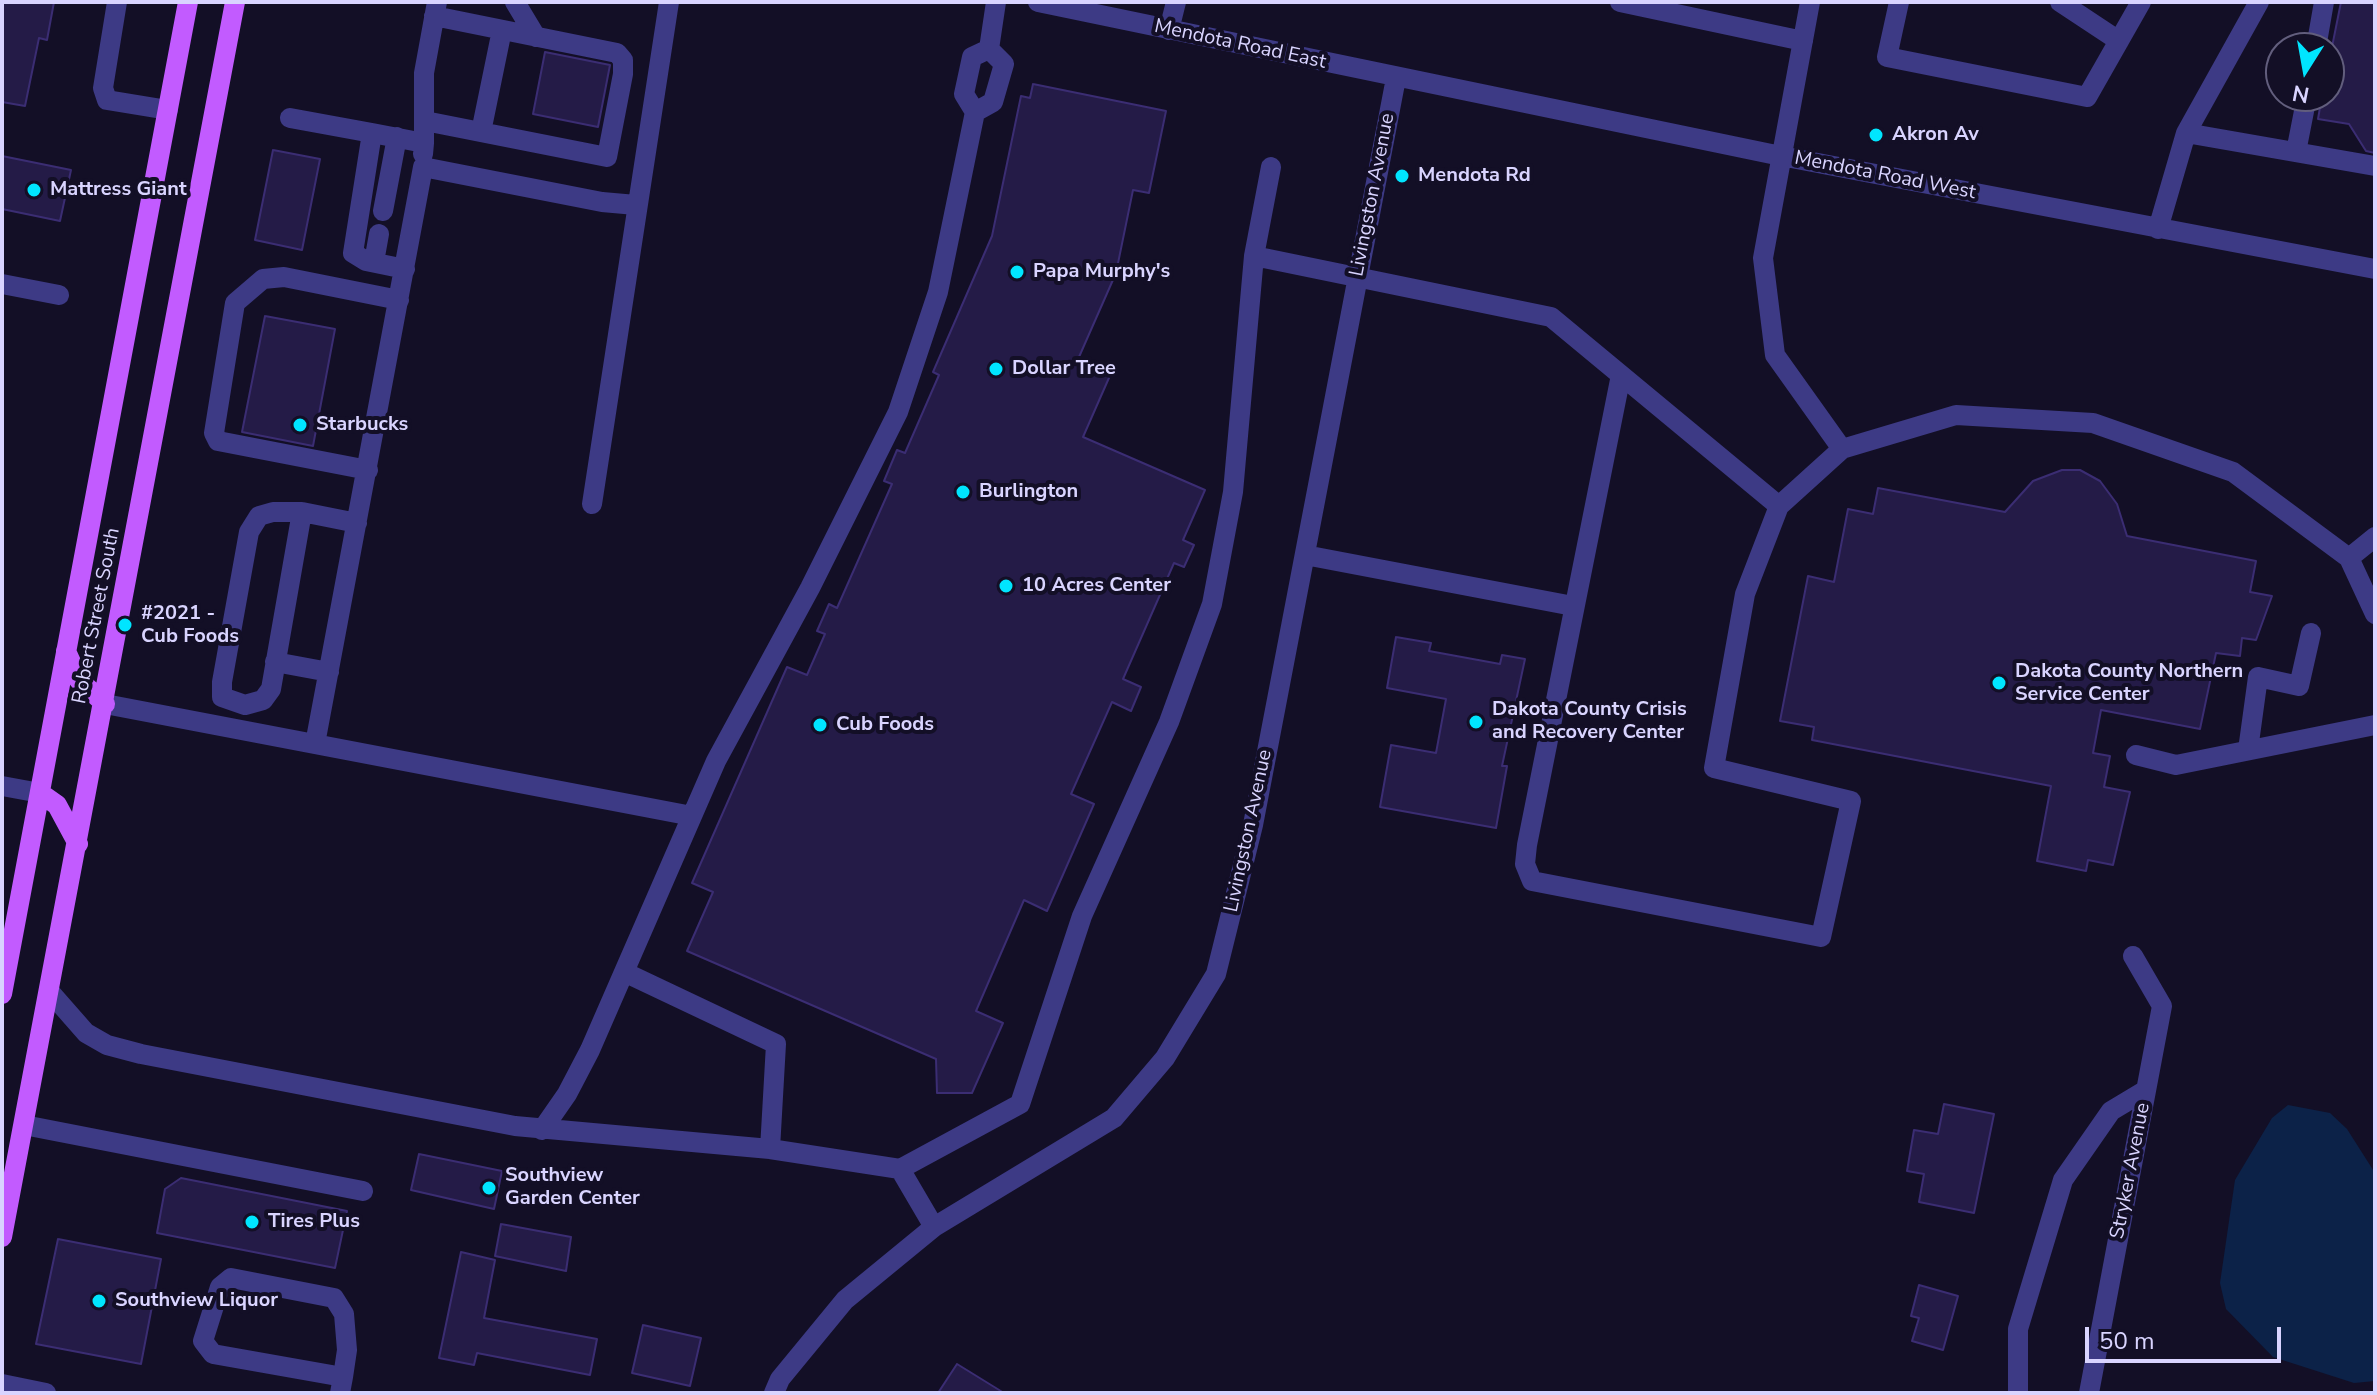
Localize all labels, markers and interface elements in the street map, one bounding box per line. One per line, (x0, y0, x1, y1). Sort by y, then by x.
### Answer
street label: Mendota Road East (1152, 15, 1328, 75)
north arrow (2265, 32, 2345, 112)
text: N (2290, 77, 2312, 110)
street label: Livingston Avenue (1345, 111, 1401, 279)
place label: Akron Av (1892, 123, 1979, 147)
marker: Akron Av (1867, 126, 1885, 144)
street label: Mendota Road West (1792, 147, 1978, 205)
place label: Mendota Rd (1418, 164, 1531, 188)
marker: Mendota Rd (1393, 167, 1411, 185)
place label: Mattress Giant (50, 178, 187, 202)
marker: Mattress Giant (25, 181, 43, 199)
place label: Papa Murphy's (1033, 260, 1170, 284)
marker: Papa Murphy's (1008, 263, 1026, 281)
place label: Dollar Tree (1012, 357, 1116, 381)
marker: Dollar Tree (987, 360, 1005, 378)
place label: Starbucks (316, 413, 408, 437)
marker: Starbucks (291, 416, 309, 434)
place label: Burlington (979, 480, 1078, 504)
marker: Burlington (954, 483, 972, 501)
street label: Robert Street South (68, 526, 126, 706)
place label: 10 Acres Center (1022, 574, 1171, 598)
marker: 10 Acres Center (997, 577, 1015, 595)
place label: #2021 - Cub Foods (141, 602, 239, 649)
marker: #2021 - Cub Foods (116, 616, 134, 634)
place label: Dakota County Northern Service Center (2015, 660, 2243, 707)
marker: Dakota County Northern Service Center (1990, 674, 2008, 692)
place label: Dakota County Crisis and Recovery Center (1492, 698, 1687, 745)
place label: Cub Foods (836, 713, 934, 737)
marker: Dakota County Crisis and Recovery Center (1467, 713, 1485, 731)
marker: Cub Foods (811, 716, 829, 734)
street label: Livingston Avenue (1220, 748, 1278, 914)
street label: Stryker Avenue (2106, 1101, 2156, 1241)
place label: Southview Garden Center (505, 1164, 640, 1211)
marker: Southview Garden Center (480, 1179, 498, 1197)
place label: Tires Plus (268, 1210, 360, 1234)
marker: Tires Plus (243, 1213, 261, 1231)
place label: Southview Liquor (115, 1289, 278, 1313)
marker: Southview Liquor (90, 1292, 108, 1310)
scale bar (2089, 1311, 2285, 1361)
text: 50 m (2099, 1325, 2155, 1357)

